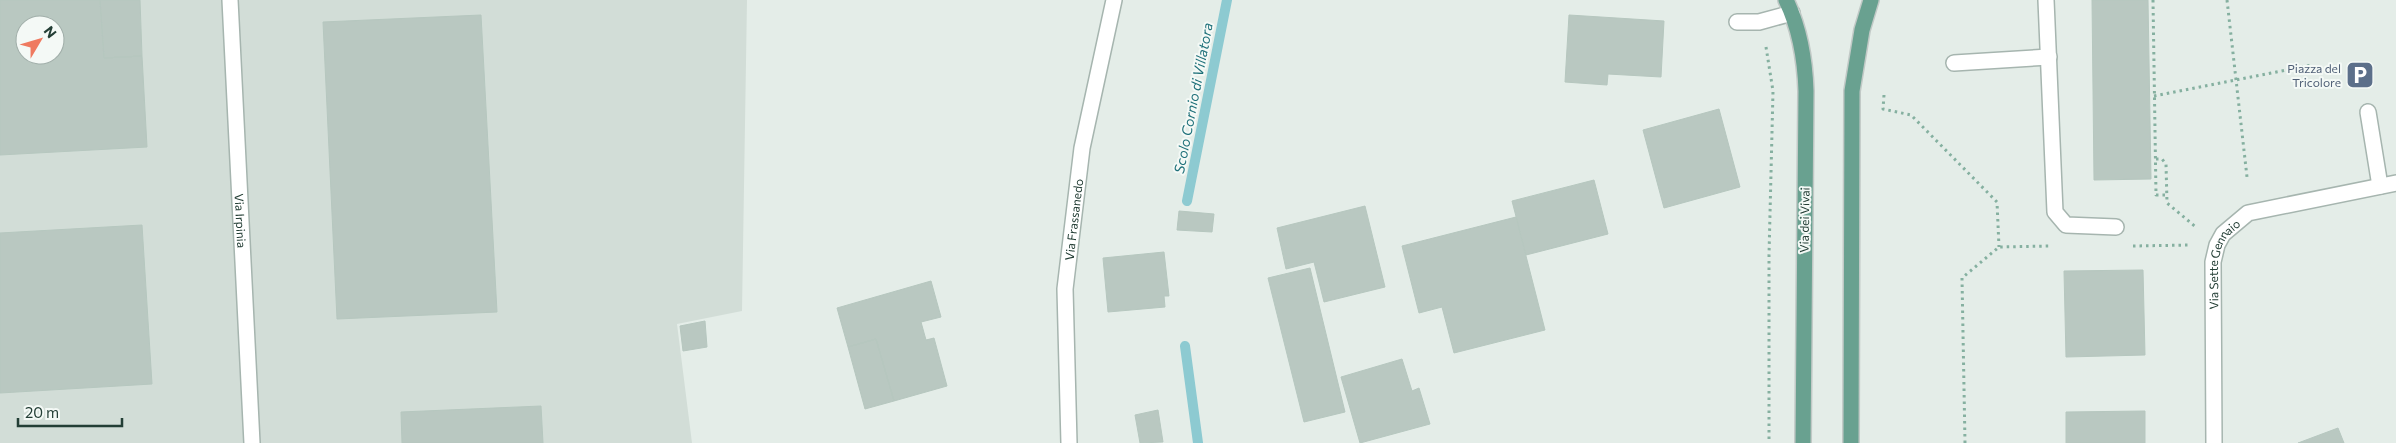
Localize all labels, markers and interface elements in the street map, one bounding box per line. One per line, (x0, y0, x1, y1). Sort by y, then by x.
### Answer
north arrow (15, 15, 65, 65)
water label: Scolo Cornio di Villatora (1170, 21, 1216, 175)
text: N (41, 22, 61, 41)
parking icon: Piazza del Tricolore (2345, 60, 2375, 90)
place label: Piazza del Tricolore (2287, 61, 2341, 89)
street label: Via Frassanedo (1062, 178, 1085, 261)
street label: Via dei Vivai (1796, 187, 1812, 253)
street label: Via Irpinia (233, 193, 249, 248)
street label: Via Sette Gennaio (2206, 216, 2242, 310)
scale bar (18, 396, 121, 428)
text: 20 m (25, 403, 59, 421)

